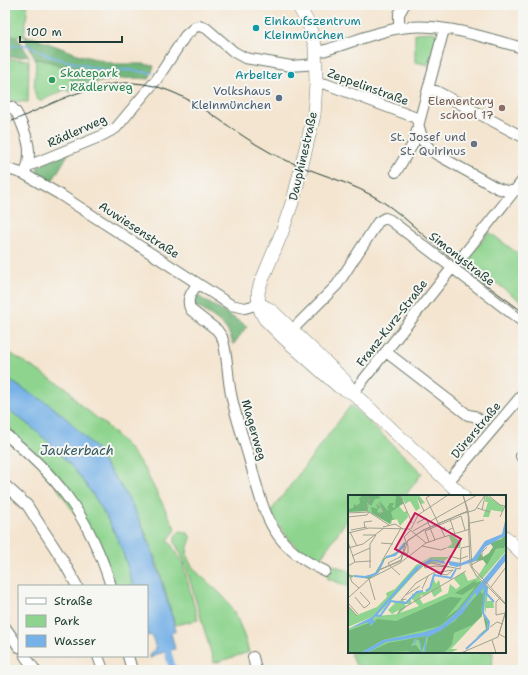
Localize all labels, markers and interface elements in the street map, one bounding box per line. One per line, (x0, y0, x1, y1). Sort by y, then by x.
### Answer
place label: Einkaufszentrum Kleinmünchen (264, 13, 361, 43)
scale bar (20, 18, 122, 44)
marker: Einkaufszentrum Kleinmünchen (251, 23, 261, 33)
text: 100 m (26, 24, 62, 40)
place label: Skatepark - Rädlerweg (60, 65, 133, 95)
street label: Zeppelinstraße (325, 65, 411, 109)
place label: Arbeiter (235, 67, 283, 83)
marker: Arbeiter (286, 70, 296, 80)
marker: Skatepark - Rädlerweg (47, 75, 57, 85)
place label: Volkshaus Kleinmünchen (191, 83, 271, 113)
marker: Volkshaus Kleinmünchen (274, 93, 284, 103)
place label: Elementary school 17 (428, 93, 494, 123)
marker: Elementary school 17 (497, 103, 507, 113)
street label: Dauphinestraße (285, 110, 321, 202)
street label: Rädlerweg (45, 111, 109, 151)
place label: St. Josef und St. Quirinus (390, 129, 466, 159)
marker: St. Josef und St. Quirinus (469, 139, 479, 149)
street label: Auwiesenstraße (96, 198, 183, 262)
street label: Simonystraße (426, 228, 498, 290)
street label: Franz-Kurz-Straße (353, 276, 431, 370)
street label: Magerweg (238, 398, 270, 462)
street label: Dürerstraße (448, 398, 505, 462)
water label: Jaukerbach (40, 442, 114, 459)
inset map (348, 495, 506, 653)
legend (18, 585, 148, 657)
text: Straße (54, 593, 93, 609)
text: Park (54, 613, 80, 629)
text: Wasser (54, 633, 96, 649)

